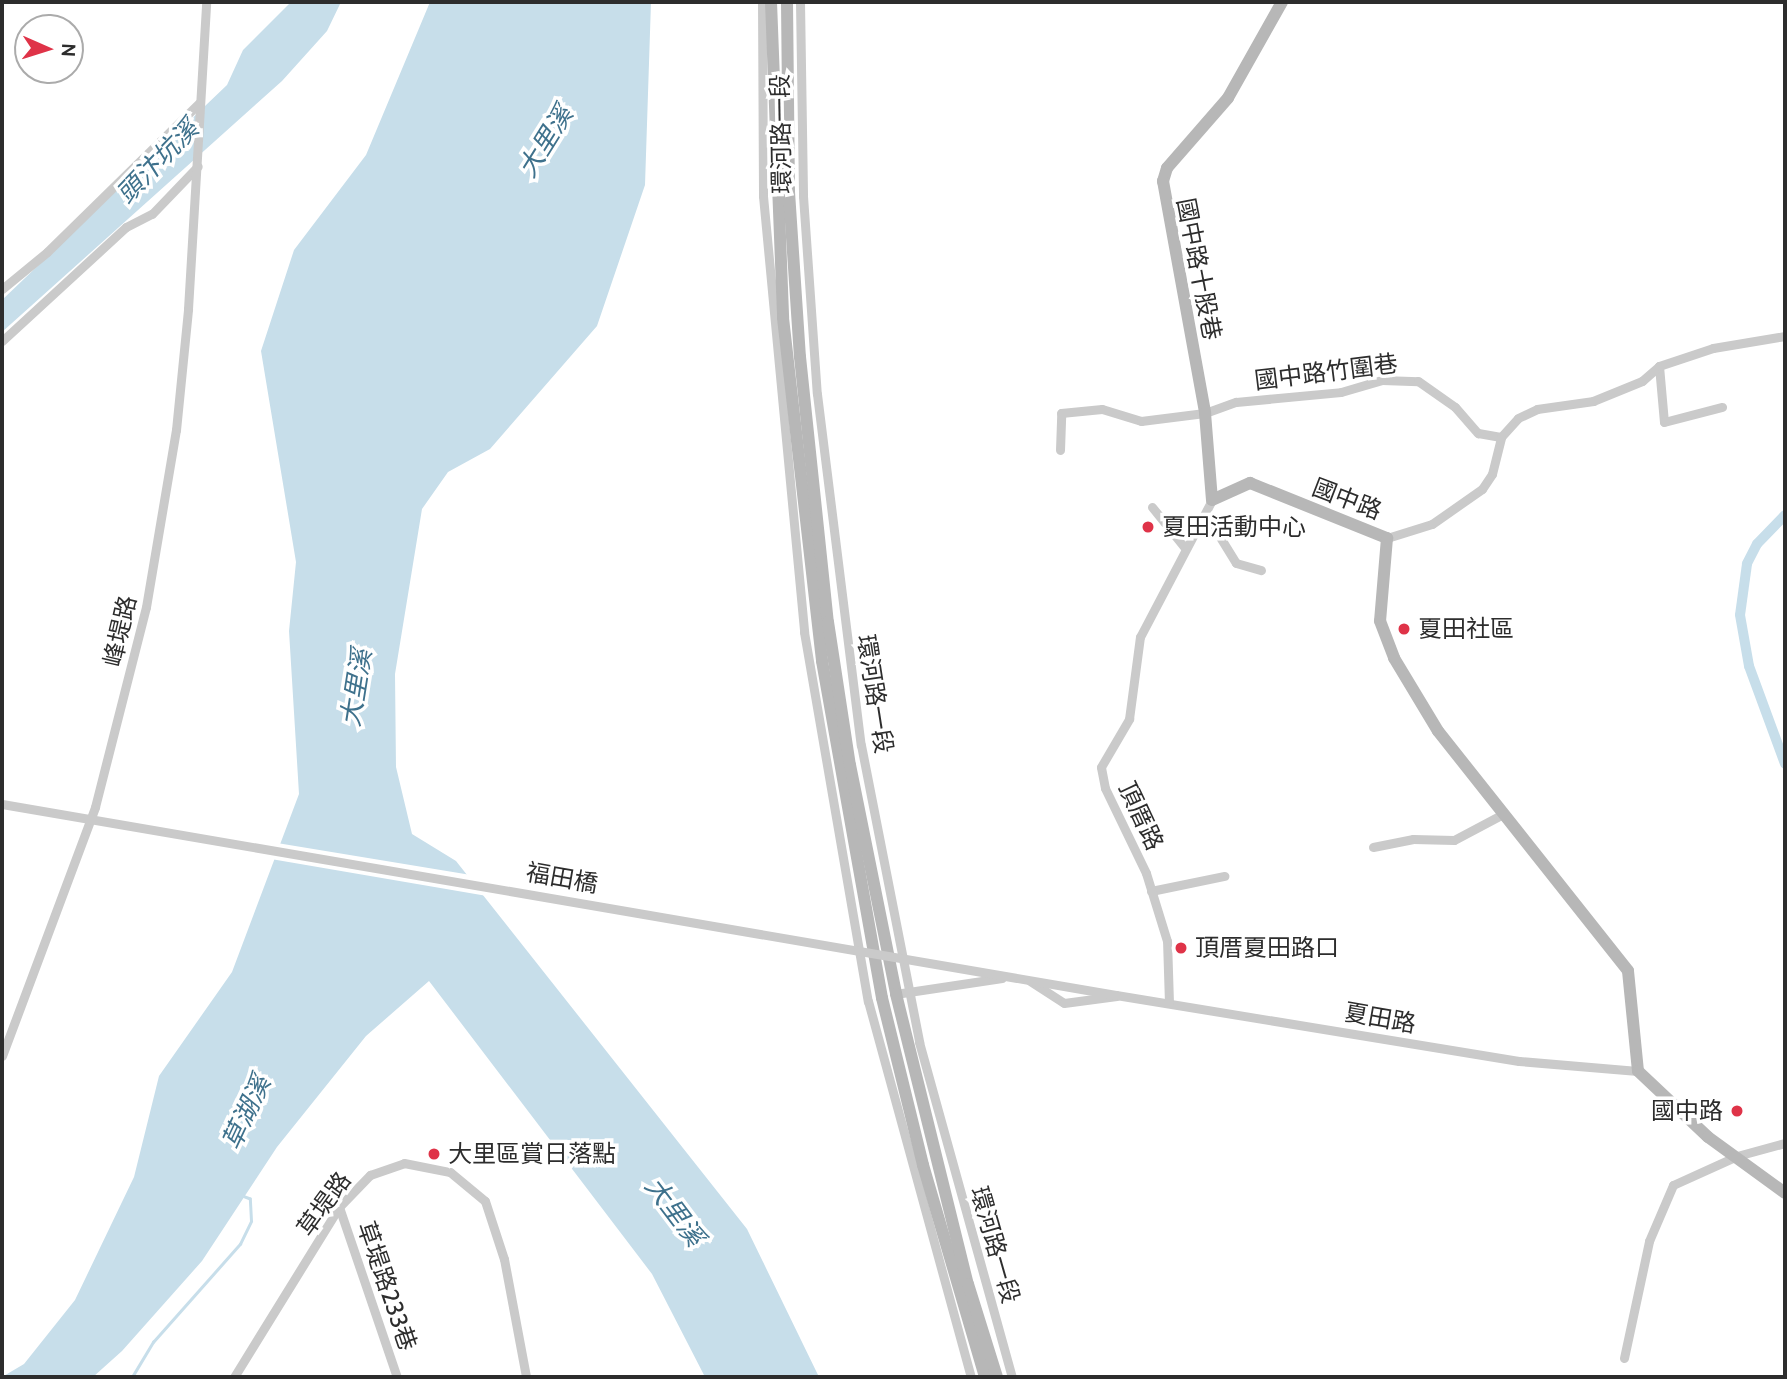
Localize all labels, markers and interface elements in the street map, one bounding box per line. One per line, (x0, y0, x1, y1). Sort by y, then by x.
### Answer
north arrow (14, 14, 84, 84)
text: N (57, 43, 80, 57)
street label: 環河路一段 (766, 74, 796, 194)
water label: 大里溪 (512, 101, 580, 183)
water label: 頭汴坑溪 (111, 114, 205, 210)
street label: 國中路十股巷 (1171, 196, 1227, 342)
street label: 國中路竹圍巷 (1253, 349, 1399, 395)
street label: 國中路 (1308, 473, 1386, 525)
place label: 夏田活動中心 (1162, 513, 1306, 541)
marker: 夏田活動中心 (1140, 519, 1156, 535)
street label: 峰堤路 (98, 593, 142, 669)
place label: 夏田社區 (1418, 615, 1514, 643)
marker: 夏田社區 (1396, 621, 1412, 637)
street label: 環河路一段 (851, 632, 899, 756)
water label: 大里溪 (335, 647, 379, 729)
street label: 頂厝路 (1113, 777, 1169, 855)
street label: 福田橋 (524, 858, 600, 898)
place label: 頂厝夏田路口 (1195, 934, 1339, 962)
marker: 頂厝夏田路口 (1173, 940, 1189, 956)
street label: 夏田路 (1342, 998, 1418, 1038)
water label: 草湖溪 (216, 1071, 278, 1155)
place label: 國中路 (1651, 1097, 1723, 1125)
marker: 國中路 (1729, 1103, 1745, 1119)
place label: 大里區賞日落點 (448, 1140, 616, 1168)
marker: 大里區賞日落點 (426, 1146, 442, 1162)
street label: 草堤路 (291, 1166, 357, 1242)
water label: 大里溪 (638, 1171, 710, 1253)
street label: 環河路一段 (965, 1183, 1025, 1307)
street label: 草堤路233巷 (351, 1218, 423, 1354)

